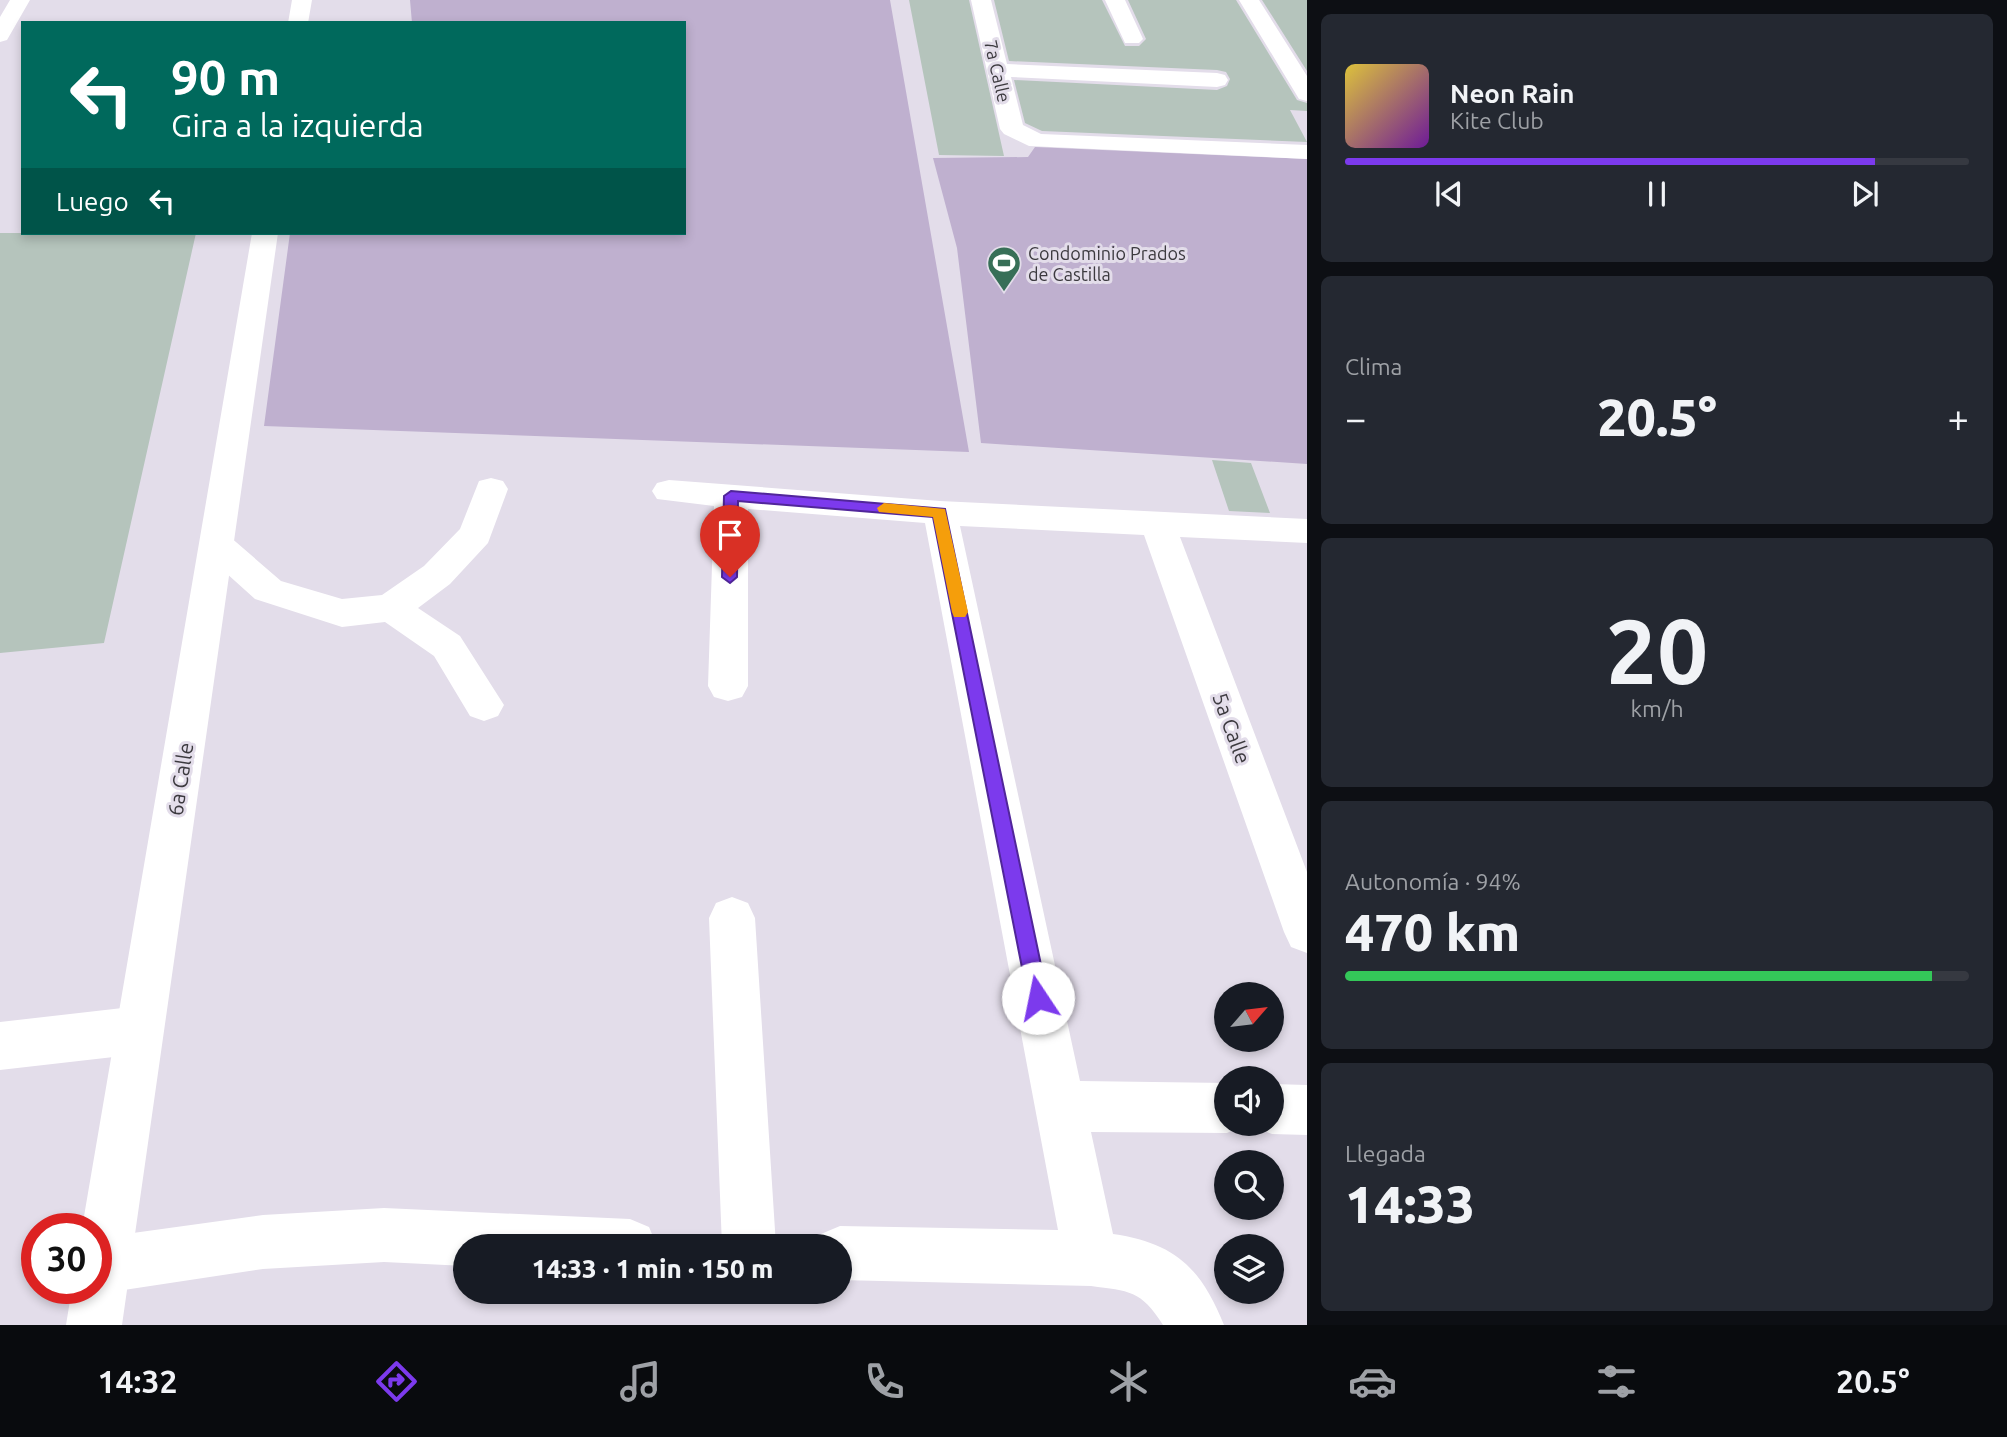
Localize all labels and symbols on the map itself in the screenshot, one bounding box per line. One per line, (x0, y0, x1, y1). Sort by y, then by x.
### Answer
street label: 7a Calle (981, 38, 1015, 104)
place label: Condominio Prados de Castilla (1028, 243, 1186, 284)
sports icon: Condominio Prados de Castilla (985, 244, 1023, 293)
pin (700, 505, 760, 577)
street label: 5a Calle (1208, 689, 1256, 767)
street label: 6a Calle (162, 741, 198, 817)
position arrow (1001, 961, 1075, 1035)
north arrow (1214, 982, 1284, 1052)
speed limit sign: 30 (21, 1213, 112, 1304)

